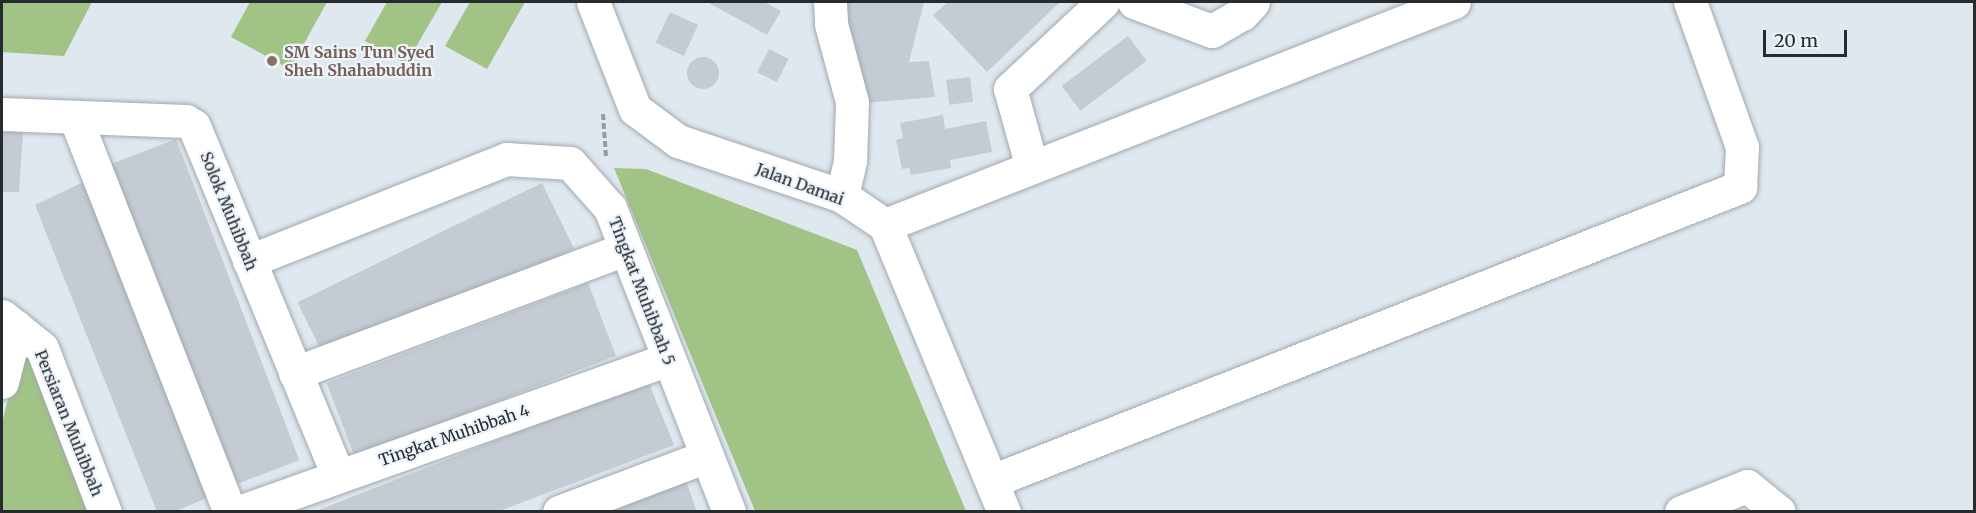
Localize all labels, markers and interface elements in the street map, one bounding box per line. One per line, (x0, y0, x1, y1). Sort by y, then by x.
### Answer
scale bar (1766, 18, 1850, 56)
text: 20 m (1774, 29, 1818, 52)
place label: SM Sains Tun Syed Sheh Shahabuddin (284, 42, 434, 80)
marker: SM Sains Tun Syed Sheh Shahabuddin (265, 54, 279, 68)
street label: Solok Muhibbah (196, 149, 262, 273)
street label: Jalan Damai (753, 159, 847, 209)
street label: Tingkat Muhibbah 5 (605, 214, 679, 368)
street label: Persiaran Muhibbah (31, 347, 107, 499)
street label: Tingkat Muhibbah 4 (376, 400, 532, 470)

